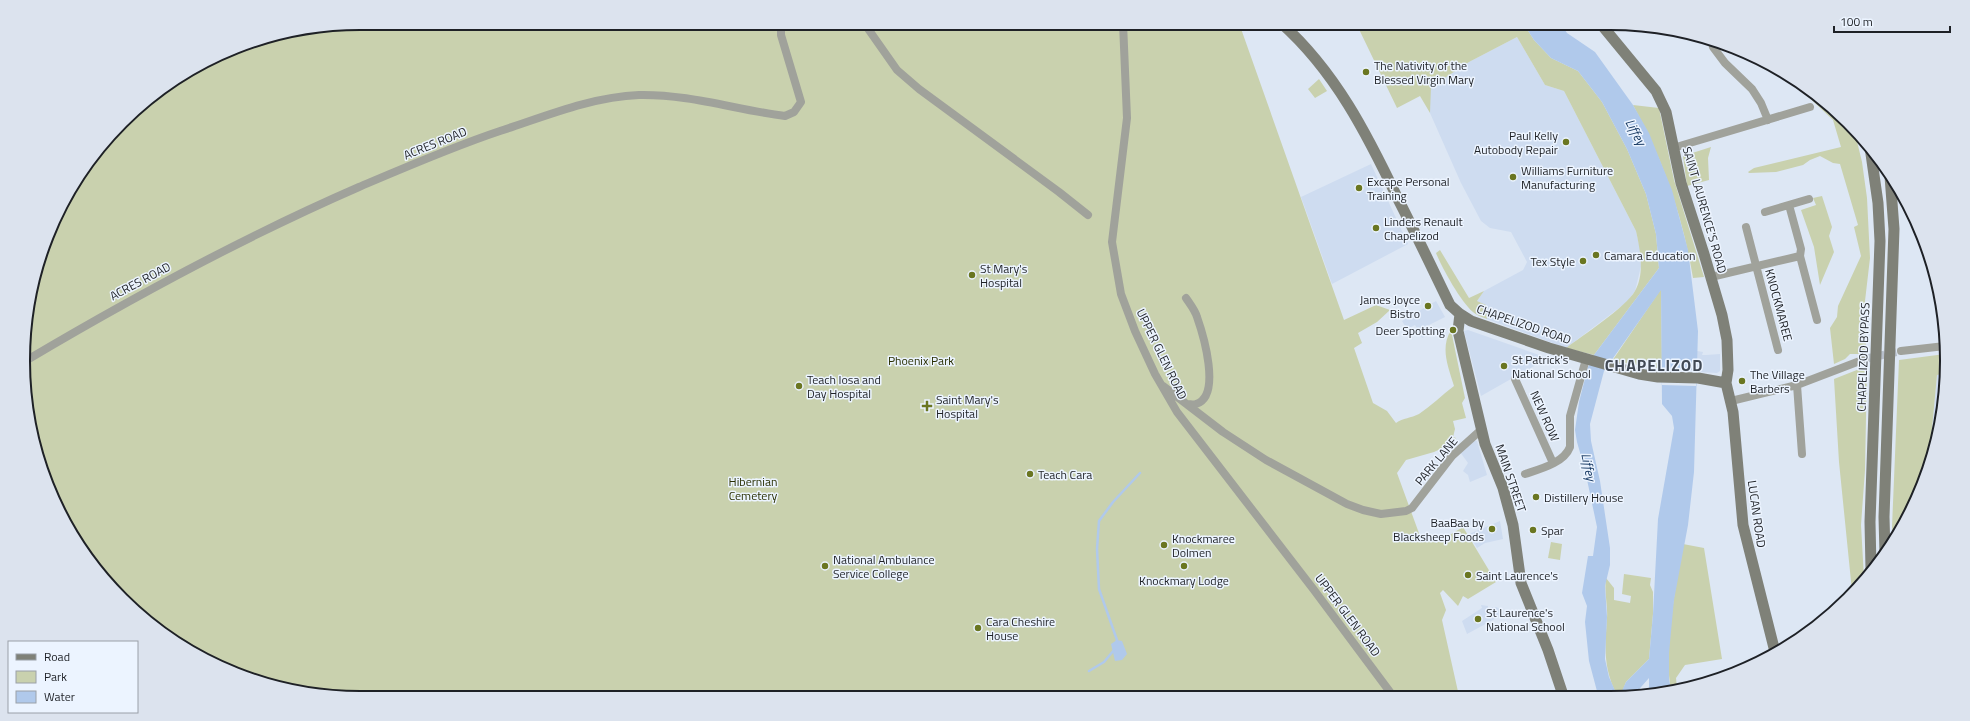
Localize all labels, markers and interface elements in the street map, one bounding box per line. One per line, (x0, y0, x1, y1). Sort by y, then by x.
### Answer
scale bar (1834, 8, 1950, 34)
text: 100 m (1840, 12, 1873, 31)
place label: The Nativity of the Blessed Virgin Mary (1374, 56, 1474, 89)
marker: The Nativity of the Blessed Virgin Mary (1361, 67, 1371, 77)
water label: Liffey (1621, 115, 1652, 151)
street label: ACRES ROAD (401, 122, 470, 164)
place label: Paul Kelly Autobody Repair (1474, 126, 1558, 159)
marker: Paul Kelly Autobody Repair (1561, 137, 1571, 147)
street label: SAINT LAURENCE'S ROAD (1678, 144, 1732, 276)
place label: Williams Furniture Manufacturing (1521, 161, 1613, 194)
place label: Excape Personal Training (1367, 172, 1450, 205)
marker: Williams Furniture Manufacturing (1508, 172, 1518, 182)
marker: Excape Personal Training (1354, 183, 1364, 193)
place label: Linders Renault Chapelizod (1384, 212, 1464, 245)
marker: Linders Renault Chapelizod (1371, 223, 1381, 233)
place label: Camara Education (1604, 246, 1696, 265)
marker: Camara Education (1591, 250, 1601, 260)
place label: Tex Style (1530, 252, 1575, 271)
marker: Tex Style (1578, 256, 1588, 266)
street label: ACRES ROAD (106, 257, 174, 305)
place label: St Mary's Hospital (980, 259, 1028, 292)
street label: KNOCKMAREE (1760, 267, 1798, 344)
marker: St Mary's Hospital (967, 270, 977, 280)
place label: James Joyce Bistro (1360, 290, 1420, 323)
street label: CHAPELIZOD ROAD (1474, 299, 1574, 349)
marker: James Joyce Bistro (1423, 301, 1433, 311)
street label: CHAPELIZOD BYPASS (1852, 302, 1874, 412)
street label: UPPER GLEN ROAD (1132, 305, 1192, 403)
place label: Deer Spotting (1376, 321, 1445, 340)
marker: Deer Spotting (1448, 325, 1458, 335)
place label: St Patrick's National School (1512, 350, 1591, 383)
park label: Phoenix Park (888, 351, 954, 370)
district label: CHAPELIZOD (1605, 353, 1703, 377)
marker: St Patrick's National School (1499, 361, 1509, 371)
place label: The Village Barbers (1750, 365, 1805, 398)
place label: Teach Iosa and Day Hospital (807, 370, 881, 403)
marker: The Village Barbers (1737, 376, 1747, 386)
marker: Teach Iosa and Day Hospital (794, 381, 804, 391)
street label: NEW ROW (1525, 387, 1565, 445)
place label: Saint Mary's Hospital (936, 390, 999, 423)
marker: Saint Mary's Hospital (921, 400, 933, 412)
street label: PARK LANE (1410, 432, 1462, 489)
street label: MAIN STREET (1491, 441, 1532, 515)
water label: Liffey (1576, 451, 1602, 485)
place label: Teach Cara (1038, 465, 1092, 484)
marker: Teach Cara (1025, 469, 1035, 479)
park label: Hibernian Cemetery (729, 472, 778, 505)
street label: LUCAN ROAD (1743, 479, 1771, 549)
place label: Distillery House (1544, 488, 1623, 507)
marker: Distillery House (1531, 492, 1541, 502)
place label: BaaBaa by Blacksheep Foods (1393, 513, 1484, 546)
place label: Spar (1541, 521, 1564, 540)
marker: BaaBaa by Blacksheep Foods (1487, 524, 1497, 534)
marker: Spar (1528, 525, 1538, 535)
place label: Knockmaree Dolmen (1172, 529, 1235, 562)
marker: Knockmaree Dolmen (1159, 540, 1169, 550)
place label: National Ambulance Service College (833, 550, 935, 583)
marker: National Ambulance Service College (820, 561, 830, 571)
marker: Knockmary Lodge (1179, 561, 1189, 571)
place label: Saint Laurence's (1476, 566, 1559, 585)
street label: UPPER GLEN ROAD (1311, 570, 1386, 661)
marker: Saint Laurence's (1463, 570, 1473, 580)
place label: Knockmary Lodge (1139, 571, 1229, 590)
place label: St Laurence's National School (1486, 603, 1565, 636)
place label: Cara Cheshire House (986, 612, 1055, 645)
marker: St Laurence's National School (1473, 614, 1483, 624)
marker: Cara Cheshire House (973, 623, 983, 633)
legend (8, 641, 138, 713)
text: Road (44, 647, 70, 666)
text: Park (44, 667, 67, 686)
text: Water (44, 687, 75, 706)

